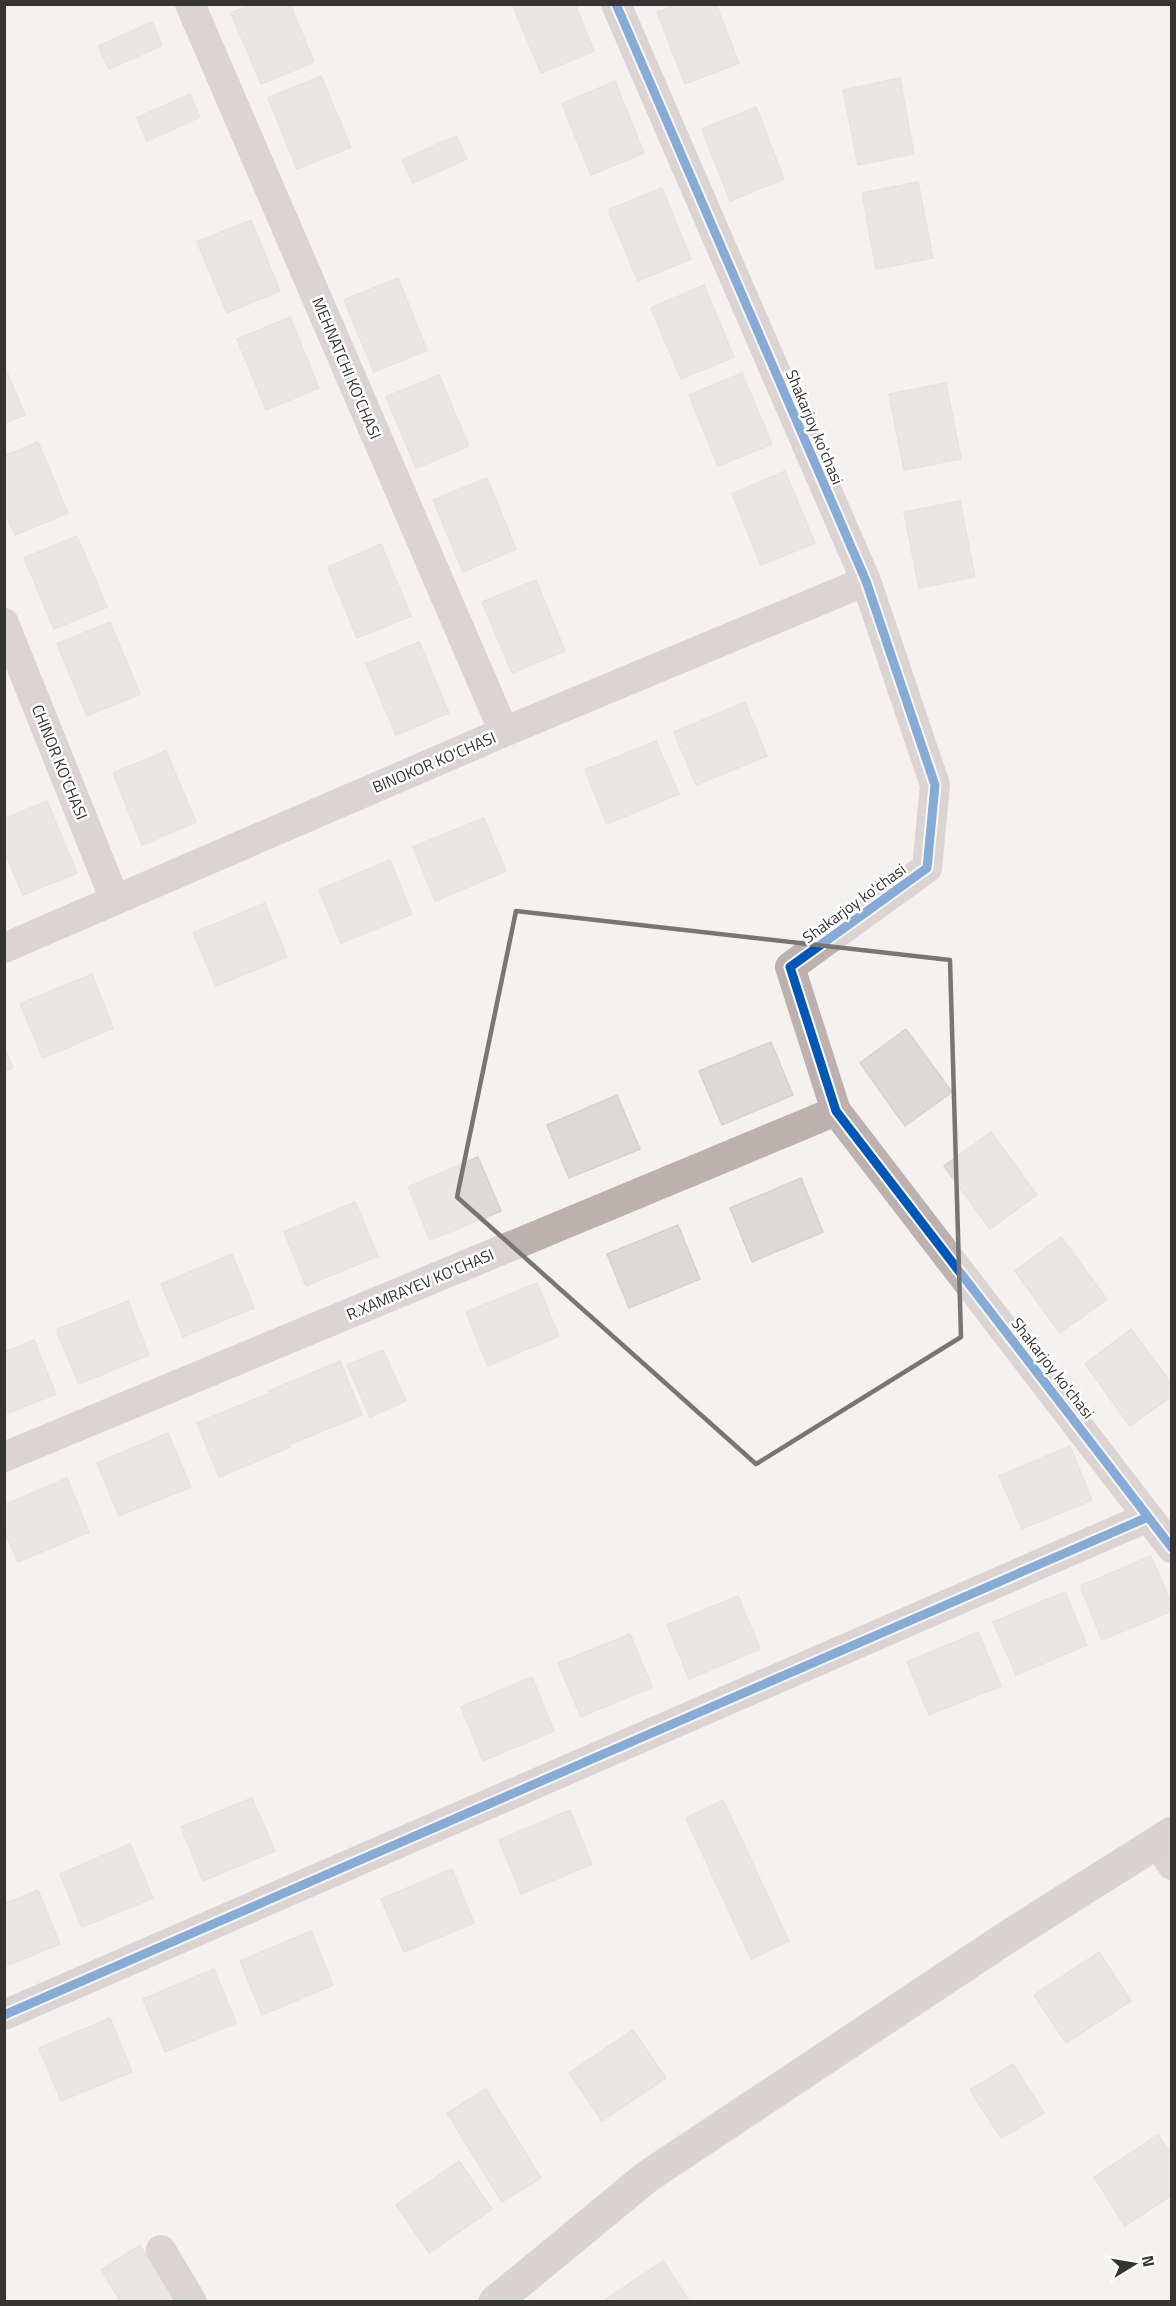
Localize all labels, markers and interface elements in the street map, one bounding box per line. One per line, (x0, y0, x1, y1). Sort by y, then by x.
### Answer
street label: MEHNATCHI KO'CHASI (306, 293, 388, 443)
street label: Shakarjoy ko'chasi (780, 366, 850, 488)
street label: CHINOR KO'CHASI (26, 701, 94, 823)
street label: BINOKOR KO'CHASI (368, 725, 500, 799)
street label: Shakarjoy ko'chasi (797, 857, 911, 949)
street label: R.XAMRAYEV KO'CHASI (342, 1242, 498, 1326)
street label: Shakarjoy ko'chasi (1006, 1312, 1100, 1424)
north arrow (1104, 2234, 1164, 2294)
text: N (1136, 2253, 1162, 2269)

